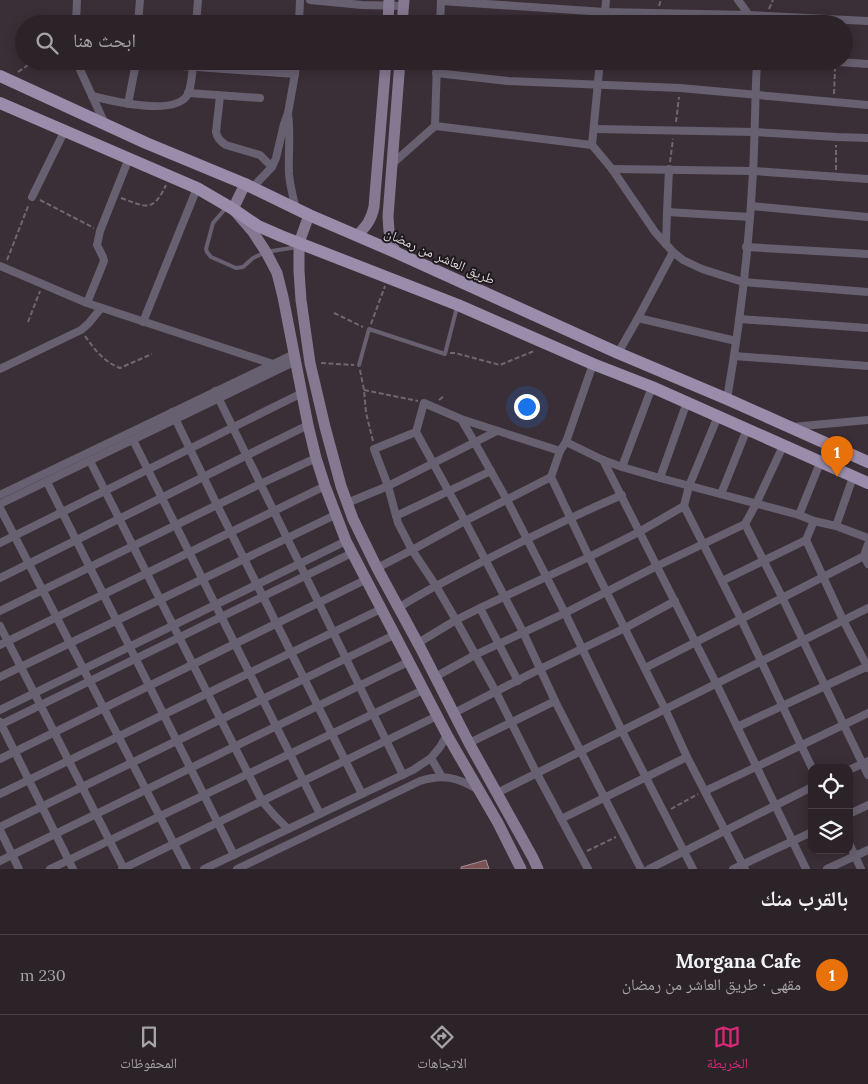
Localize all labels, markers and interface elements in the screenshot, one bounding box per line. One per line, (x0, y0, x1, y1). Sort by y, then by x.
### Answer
search box (15, 15, 853, 70)
text: ابحث هنا (73, 28, 136, 52)
icon: search (33, 29, 61, 57)
street label: طريق العاشر من رمضان (381, 224, 498, 289)
your location (514, 394, 540, 420)
pin: 1 (821, 436, 853, 477)
map controls (808, 764, 853, 854)
button: locate (808, 764, 853, 809)
button: layers (808, 809, 853, 854)
text: بالقرب منك (761, 885, 848, 912)
text: Morgana Cafe (676, 949, 801, 973)
text: 230 m (20, 965, 66, 985)
text: 1 (829, 965, 835, 985)
text: مقهى · طريق العاشر من رمضان (622, 974, 801, 994)
tab: المحفوظات (120, 1023, 177, 1077)
tab: الاتجاهات (417, 1023, 467, 1077)
tab: الخريطة (707, 1023, 748, 1077)

